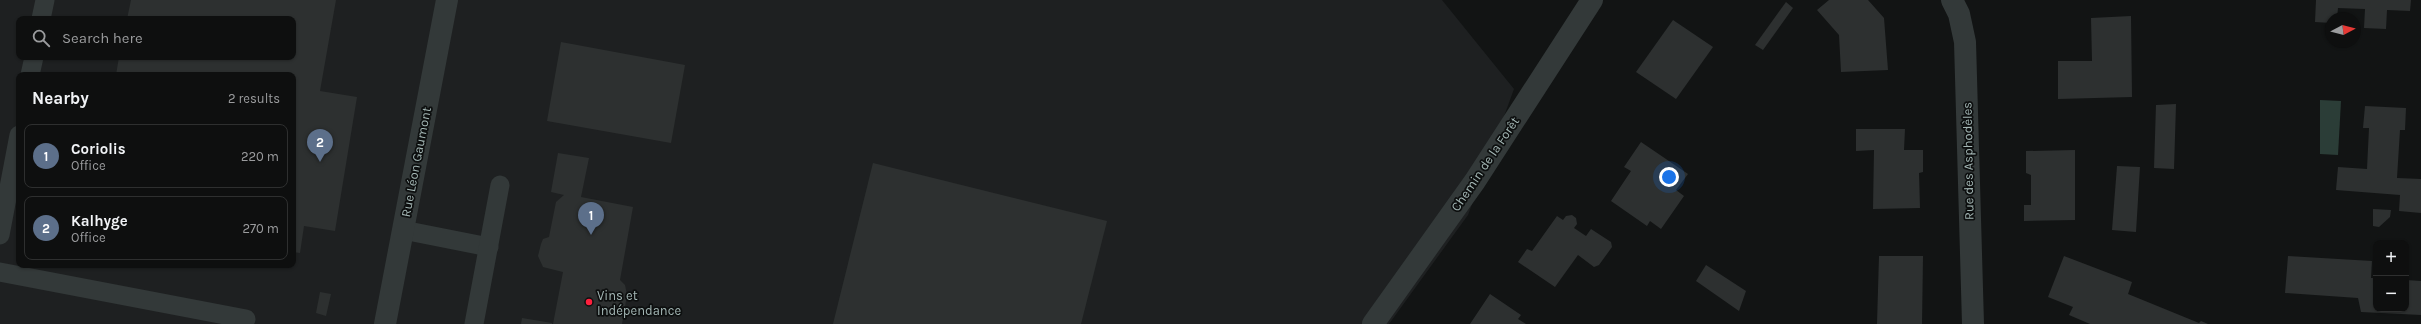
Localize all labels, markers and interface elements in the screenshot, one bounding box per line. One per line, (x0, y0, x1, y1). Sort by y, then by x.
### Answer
north arrow (2325, 12, 2361, 48)
search box (16, 16, 296, 60)
icon: search (30, 27, 52, 49)
text: Search here (62, 29, 143, 47)
text: Nearby (32, 88, 89, 108)
text: 2 results (228, 91, 280, 106)
street label: Rue des Asphodèles (1959, 102, 1977, 220)
street label: Rue Léon Gaumont (398, 106, 434, 218)
street label: Chemin de la Forêt (1448, 114, 1522, 214)
pin: 2 (307, 129, 333, 162)
text: Coriolis (71, 140, 126, 158)
text: 1 (44, 149, 48, 164)
text: 220 m (241, 149, 279, 164)
text: Office (71, 158, 106, 173)
your location (1659, 167, 1679, 187)
pin: 1 (578, 202, 604, 235)
text: Kalhyge (71, 212, 128, 230)
text: 2 (42, 221, 50, 236)
text: 270 m (242, 221, 279, 236)
text: Office (71, 230, 106, 245)
map controls (2373, 240, 2409, 312)
button: + (2373, 240, 2409, 276)
button: − (2373, 276, 2409, 312)
place label: Vins et Indépendance (597, 288, 681, 318)
marker: Vins et Indépendance (584, 297, 594, 307)

